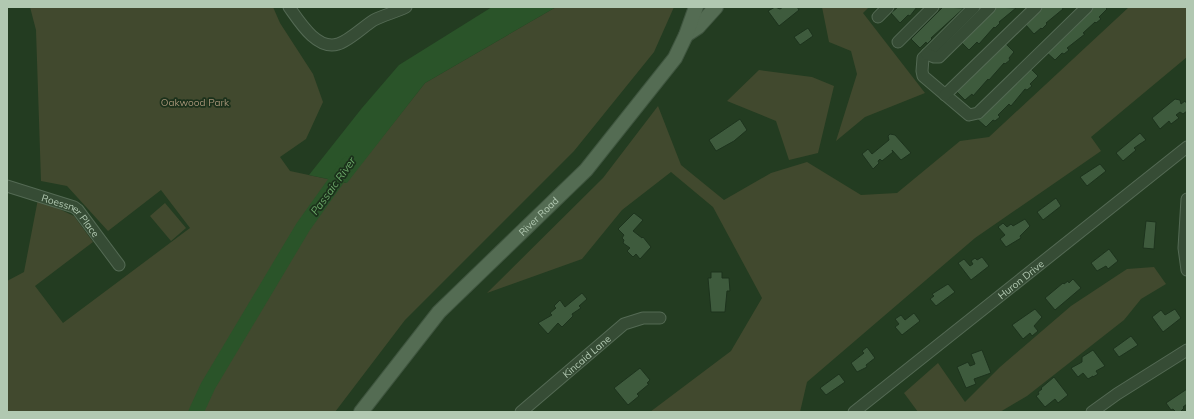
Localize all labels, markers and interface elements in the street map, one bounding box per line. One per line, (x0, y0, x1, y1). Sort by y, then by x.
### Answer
park label: Oakwood Park (161, 96, 230, 109)
water label: Passaic River (307, 154, 359, 218)
street label: Roessner Place (40, 191, 102, 240)
street label: River Road (516, 194, 562, 239)
street label: Huron Drive (995, 257, 1047, 302)
street label: Kincaid Lane (560, 332, 613, 381)

